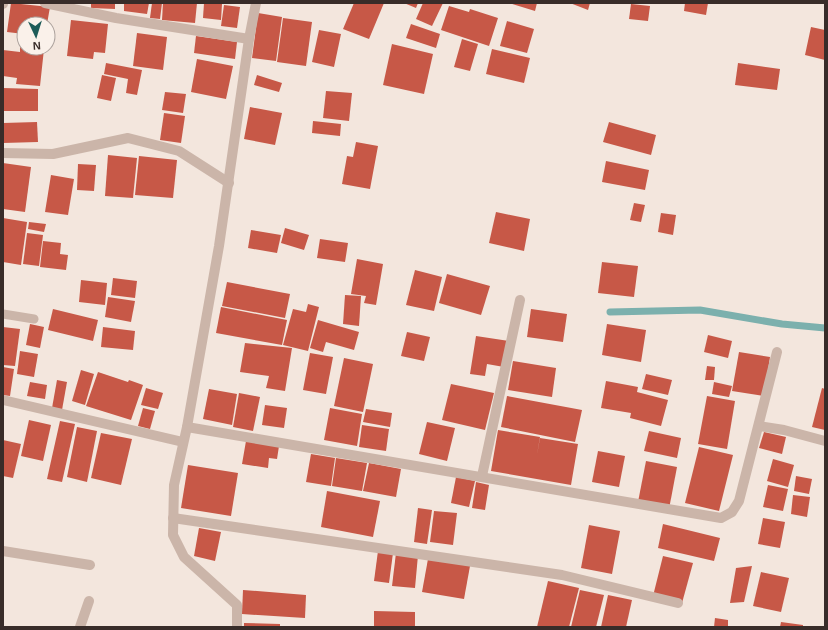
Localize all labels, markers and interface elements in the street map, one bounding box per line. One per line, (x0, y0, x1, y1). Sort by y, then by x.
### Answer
north arrow (16, 16, 56, 56)
text: N (32, 40, 41, 52)

